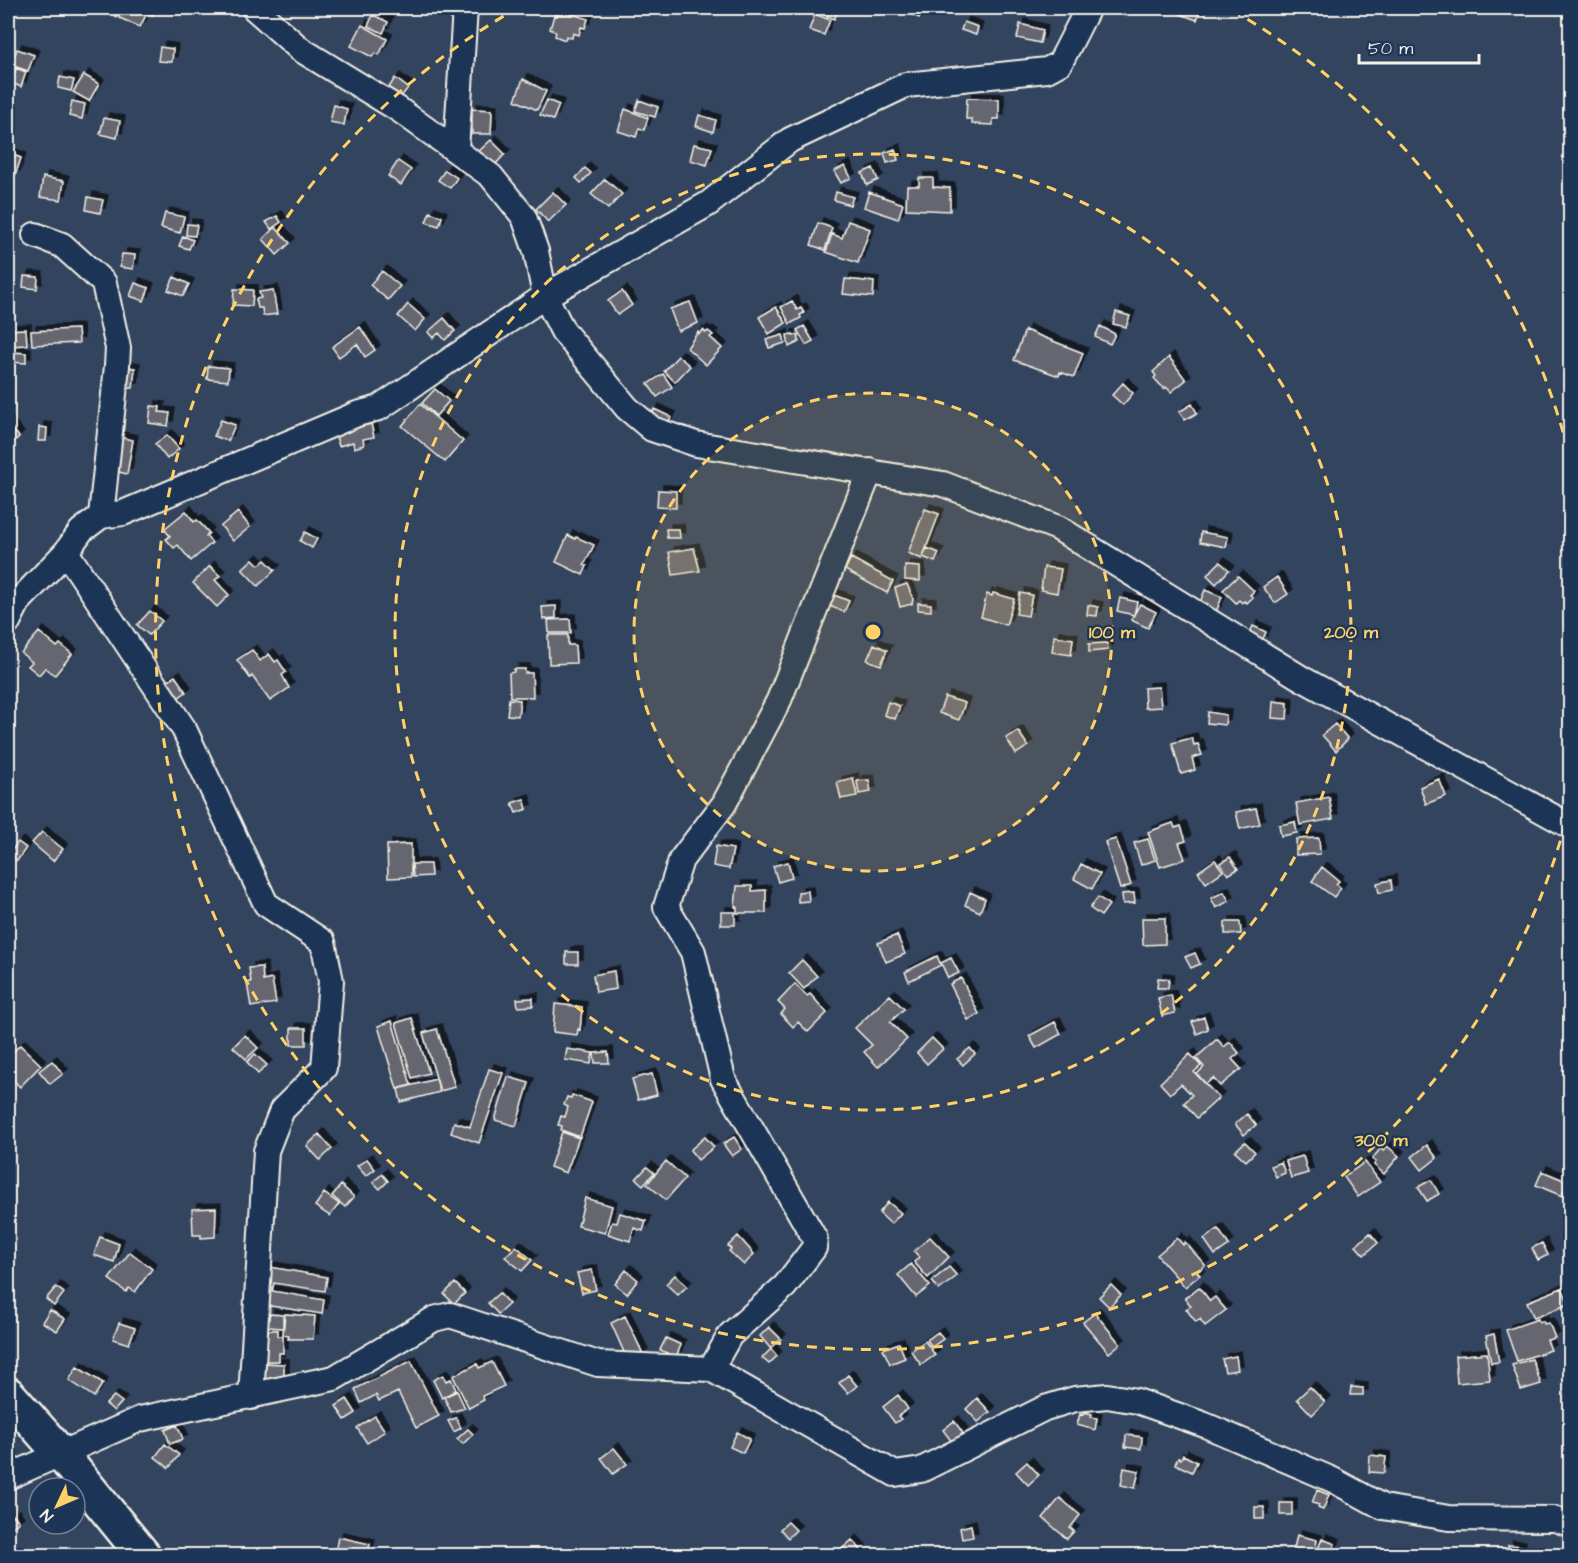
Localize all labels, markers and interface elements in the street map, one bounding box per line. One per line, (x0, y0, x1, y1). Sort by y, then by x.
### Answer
scale bar (1359, 27, 1479, 65)
text: 50 m (1368, 36, 1413, 61)
text: 100 m (1089, 620, 1136, 645)
text: 200 m (1323, 620, 1379, 645)
centre of rings (863, 622, 883, 642)
text: 300 m (1353, 1128, 1409, 1153)
north arrow (27, 1476, 87, 1536)
text: N (36, 1504, 58, 1527)

